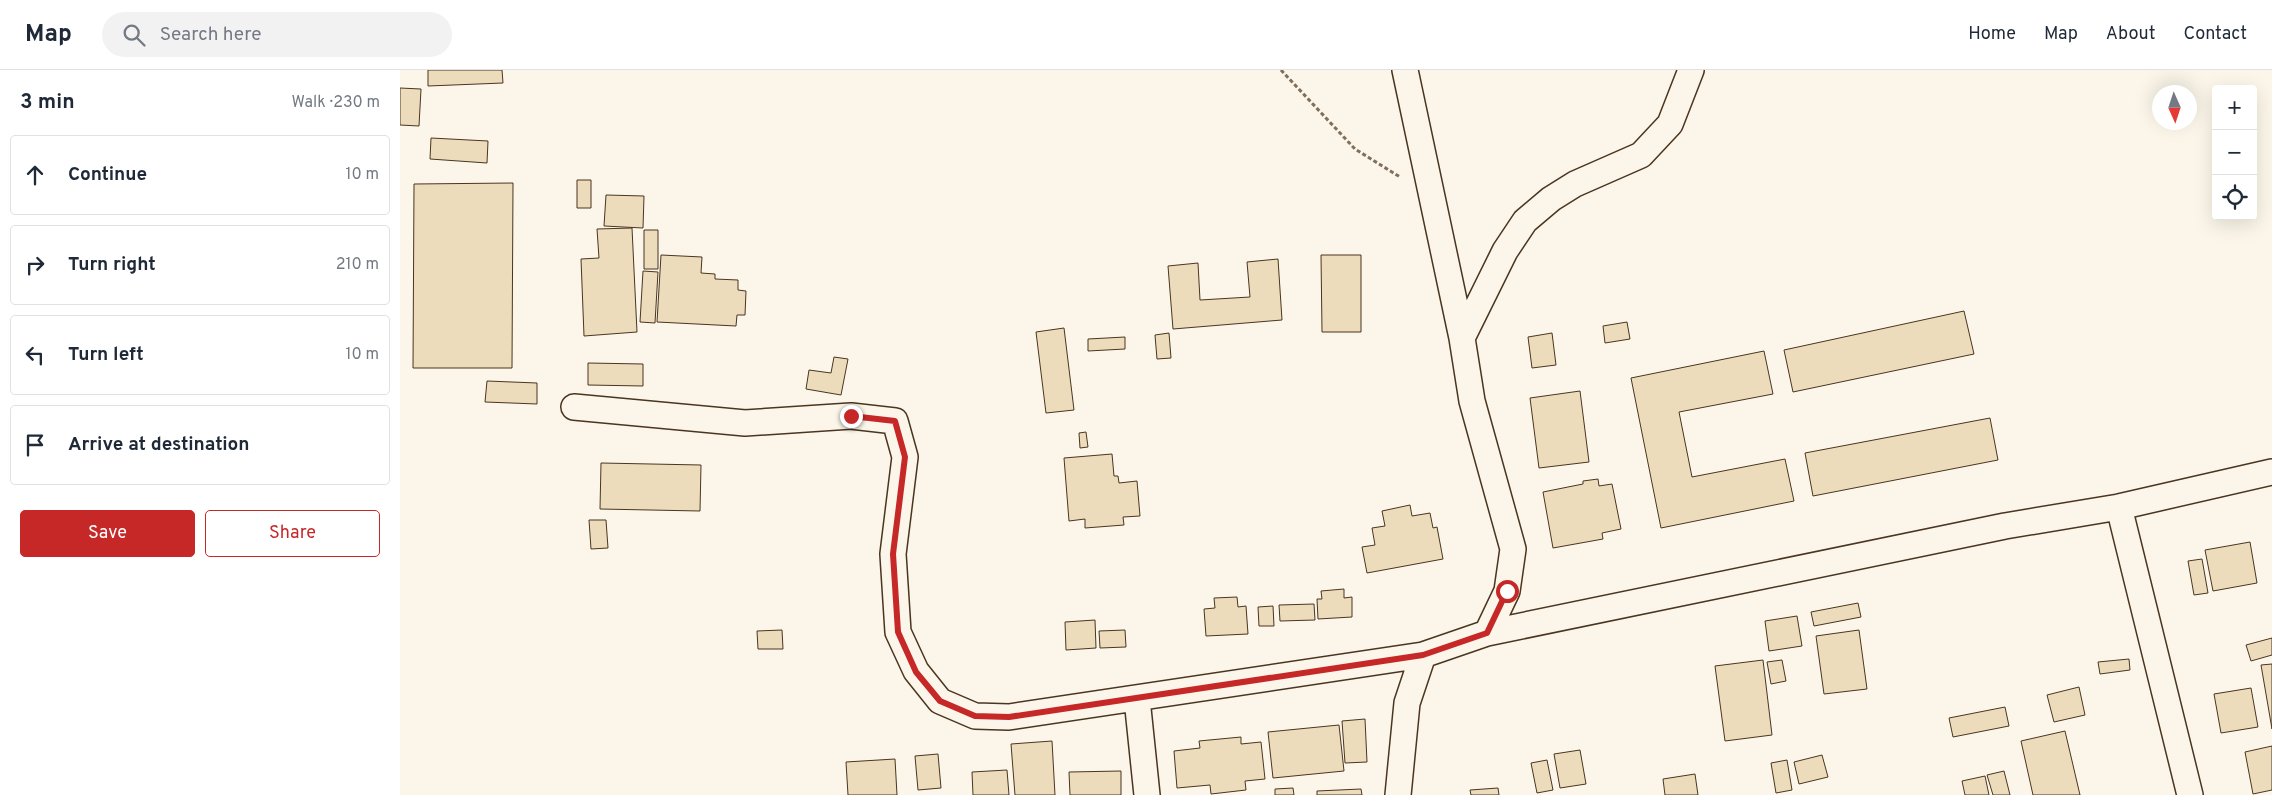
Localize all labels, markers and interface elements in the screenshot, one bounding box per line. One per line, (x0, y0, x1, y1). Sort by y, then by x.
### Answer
search box (102, 12, 452, 57)
text: Map (25, 20, 72, 50)
icon: search (120, 21, 148, 49)
text: Search here (160, 23, 261, 47)
text: Home (1968, 23, 2016, 46)
text: Map (2044, 23, 2078, 46)
text: About (2106, 23, 2155, 46)
text: Contact (2183, 23, 2247, 46)
north arrow (2152, 85, 2197, 130)
map controls (2212, 85, 2257, 220)
button: + (2212, 85, 2257, 130)
text: 3 min (20, 89, 75, 116)
text: Walk · 230 m (291, 93, 380, 113)
button: − (2212, 130, 2257, 175)
icon: ahead (21, 161, 49, 189)
text: Continue (68, 163, 147, 187)
text: 10 m (345, 165, 379, 185)
button: locate (2212, 175, 2257, 220)
icon: right (21, 251, 49, 279)
text: Turn right (68, 253, 156, 277)
text: 210 m (336, 255, 379, 275)
icon: left (21, 341, 49, 369)
text: Turn left (68, 343, 144, 367)
text: 10 m (345, 345, 379, 365)
route end (840, 405, 863, 428)
icon: arrive (21, 431, 49, 459)
text: Arrive at destination (68, 433, 249, 457)
button: Save (20, 510, 195, 557)
button: Share (205, 510, 380, 557)
route start (1496, 580, 1519, 603)

